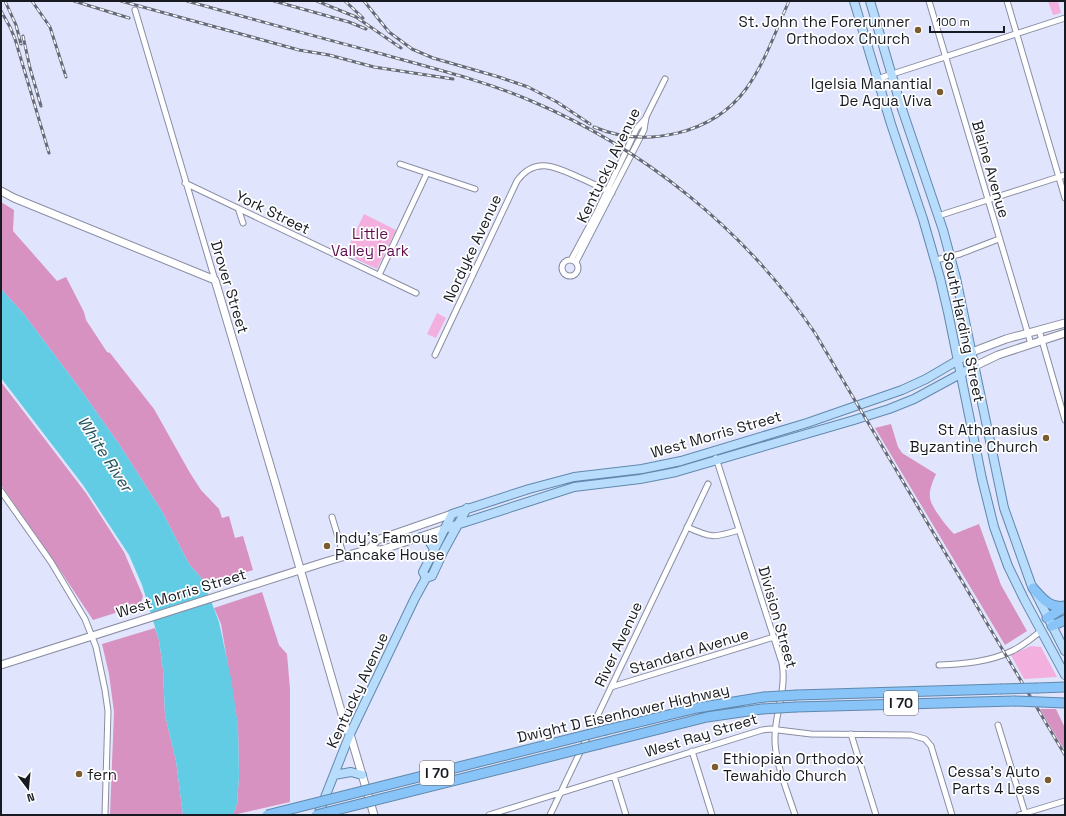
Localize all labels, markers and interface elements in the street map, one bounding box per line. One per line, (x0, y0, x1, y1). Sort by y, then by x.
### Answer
scale bar (930, 8, 1004, 34)
place label: St. John the Forerunner Orthodox Church (739, 12, 910, 48)
text: 100 m (936, 14, 970, 30)
marker: St. John the Forerunner Orthodox Church (913, 25, 923, 35)
place label: Igelsia Manantial De Agua Viva (811, 74, 932, 110)
marker: Igelsia Manantial De Agua Viva (935, 87, 945, 97)
street label: Kentucky Avenue (572, 104, 644, 226)
street label: Blaine Avenue (968, 118, 1014, 220)
street label: York Street (233, 186, 313, 238)
street label: Nordyke Avenue (439, 191, 505, 305)
park label: Little Valley Park (331, 224, 409, 260)
street label: Drover Street (207, 238, 253, 336)
street label: South Harding Street (939, 250, 989, 404)
street label: West Morris Street (648, 406, 784, 462)
water label: White River (73, 412, 138, 498)
place label: St Athanasius Byzantine Church (910, 420, 1038, 456)
marker: St Athanasius Byzantine Church (1041, 433, 1051, 443)
place label: Indy's Famous Pancake House (335, 528, 445, 564)
marker: Indy's Famous Pancake House (322, 541, 332, 551)
street label: West Morris Street (114, 564, 248, 622)
street label: Division Street (754, 564, 802, 670)
street label: River Avenue (590, 598, 646, 690)
street label: Standard Avenue (627, 624, 751, 678)
street label: Kentucky Avenue (322, 629, 392, 751)
street label: Dwight D Eisenhower Highway (515, 679, 731, 747)
road number: I 70 (884, 691, 918, 715)
street label: West Ray Street (642, 709, 760, 761)
place label: Ethiopian Orthodox Tewahido Church (723, 749, 864, 785)
road number: I 70 (420, 761, 454, 785)
marker: Ethiopian Orthodox Tewahido Church (710, 762, 720, 772)
place label: Cessa's Auto Parts 4 Less (948, 762, 1040, 798)
place label: fern (87, 765, 117, 784)
north arrow (8, 768, 48, 808)
marker: fern (74, 769, 84, 779)
marker: Cessa's Auto Parts 4 Less (1043, 775, 1053, 785)
text: N (25, 790, 36, 805)

